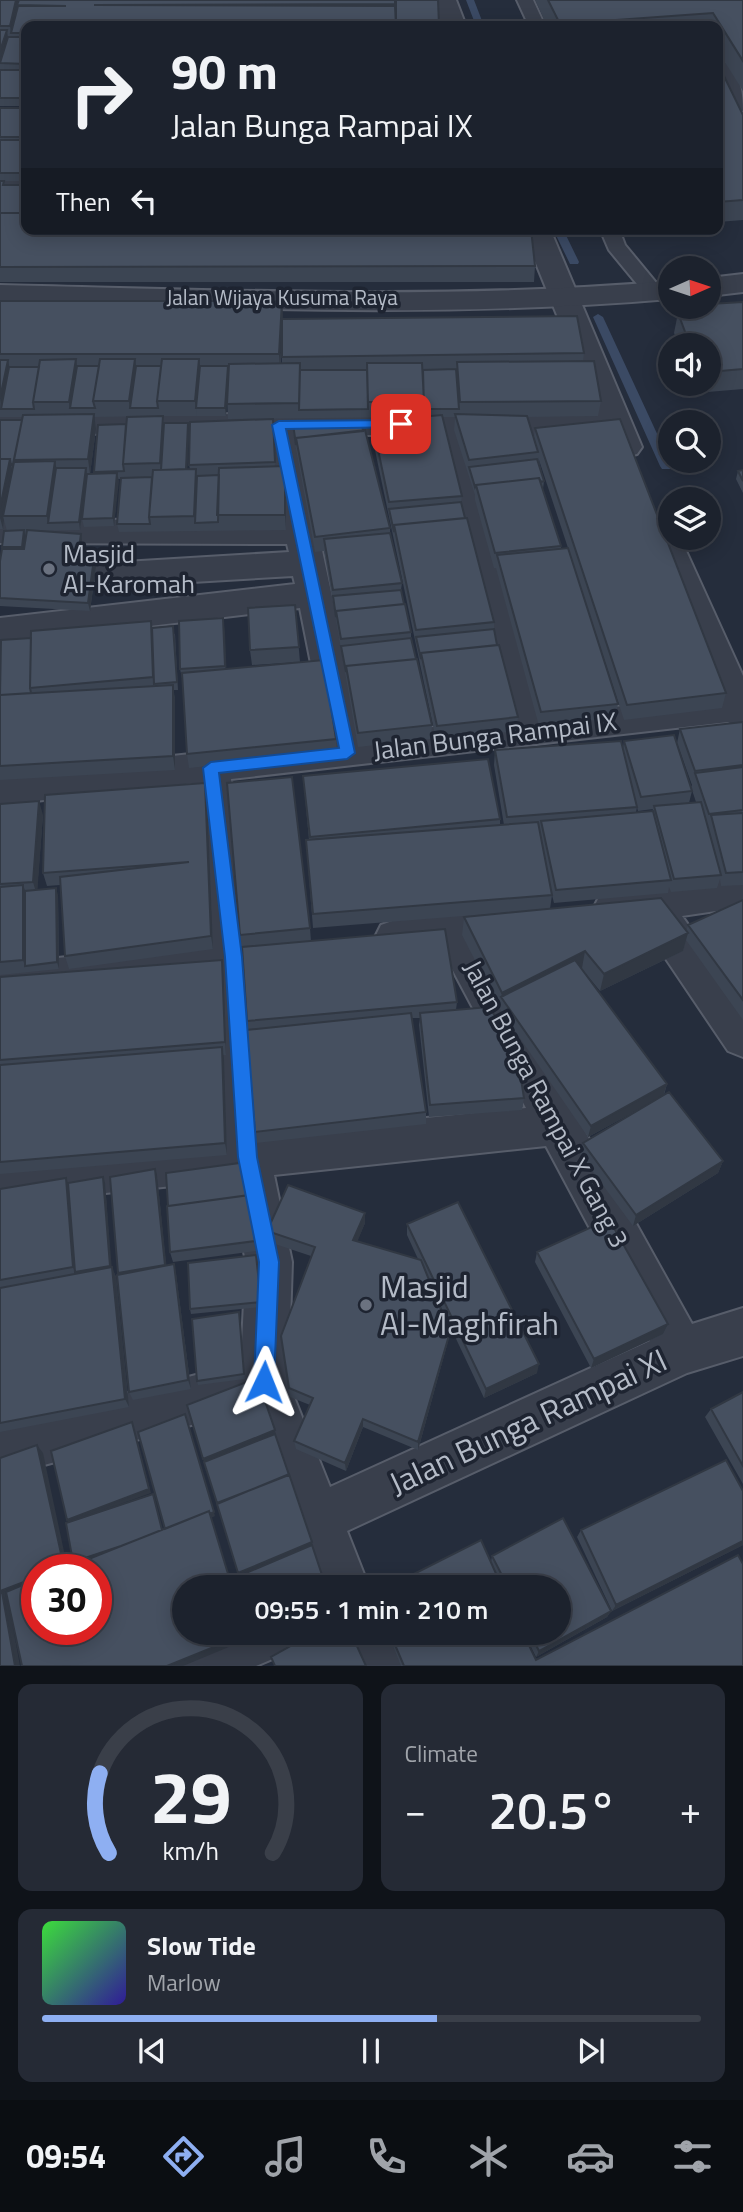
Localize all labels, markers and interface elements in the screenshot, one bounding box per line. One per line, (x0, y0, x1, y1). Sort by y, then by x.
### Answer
text: 90 m (171, 33, 278, 108)
icon: right (56, 49, 147, 140)
text: Jalan Bunga Rampai IX (171, 101, 473, 149)
text: Then (56, 182, 111, 221)
icon: left (125, 182, 163, 220)
north arrow (658, 256, 721, 318)
map controls (658, 256, 721, 550)
street label: Jalan Wijaya Kusuma Raya (166, 281, 398, 313)
button: sound (658, 333, 721, 396)
pin (371, 394, 431, 454)
icon: arrive (382, 405, 420, 443)
button: search (658, 410, 721, 473)
button: layers (658, 487, 721, 550)
place label: Masjid Al-Karomah (63, 534, 195, 603)
marker: Masjid Al-Karomah (41, 561, 57, 577)
street label: Jalan Bunga Rampai IX (371, 701, 619, 770)
street label: Jalan Bunga Rampai X Gang 3 (454, 953, 639, 1255)
place label: Masjid Al-Maghfirah (380, 1262, 559, 1347)
marker: Masjid Al-Maghfirah (358, 1297, 374, 1313)
street label: Jalan Bunga Rampai XI (381, 1336, 674, 1507)
position arrow (227, 1345, 301, 1419)
speed limit sign: 30 (21, 1554, 112, 1645)
text: 09:55 · 1 min · 210 m (255, 1590, 488, 1629)
text: Climate (405, 1736, 478, 1771)
text: 29 (149, 1742, 231, 1852)
text: 20.5° (488, 1770, 617, 1849)
text: − (405, 1781, 426, 1839)
text: + (680, 1781, 701, 1839)
text: km/h (162, 1832, 219, 1870)
text: Slow Tide (147, 1926, 256, 1965)
text: Marlow (147, 1965, 221, 2000)
icon: previous (133, 2032, 171, 2070)
icon: pause (352, 2032, 390, 2070)
icon: next (572, 2032, 610, 2070)
text: 09:54 (26, 2132, 106, 2180)
icon: directions (159, 2132, 208, 2181)
icon: music (261, 2132, 310, 2181)
icon: phone (362, 2132, 411, 2181)
icon: climate (464, 2132, 513, 2181)
icon: car (566, 2132, 615, 2181)
icon: filters (668, 2132, 717, 2181)

